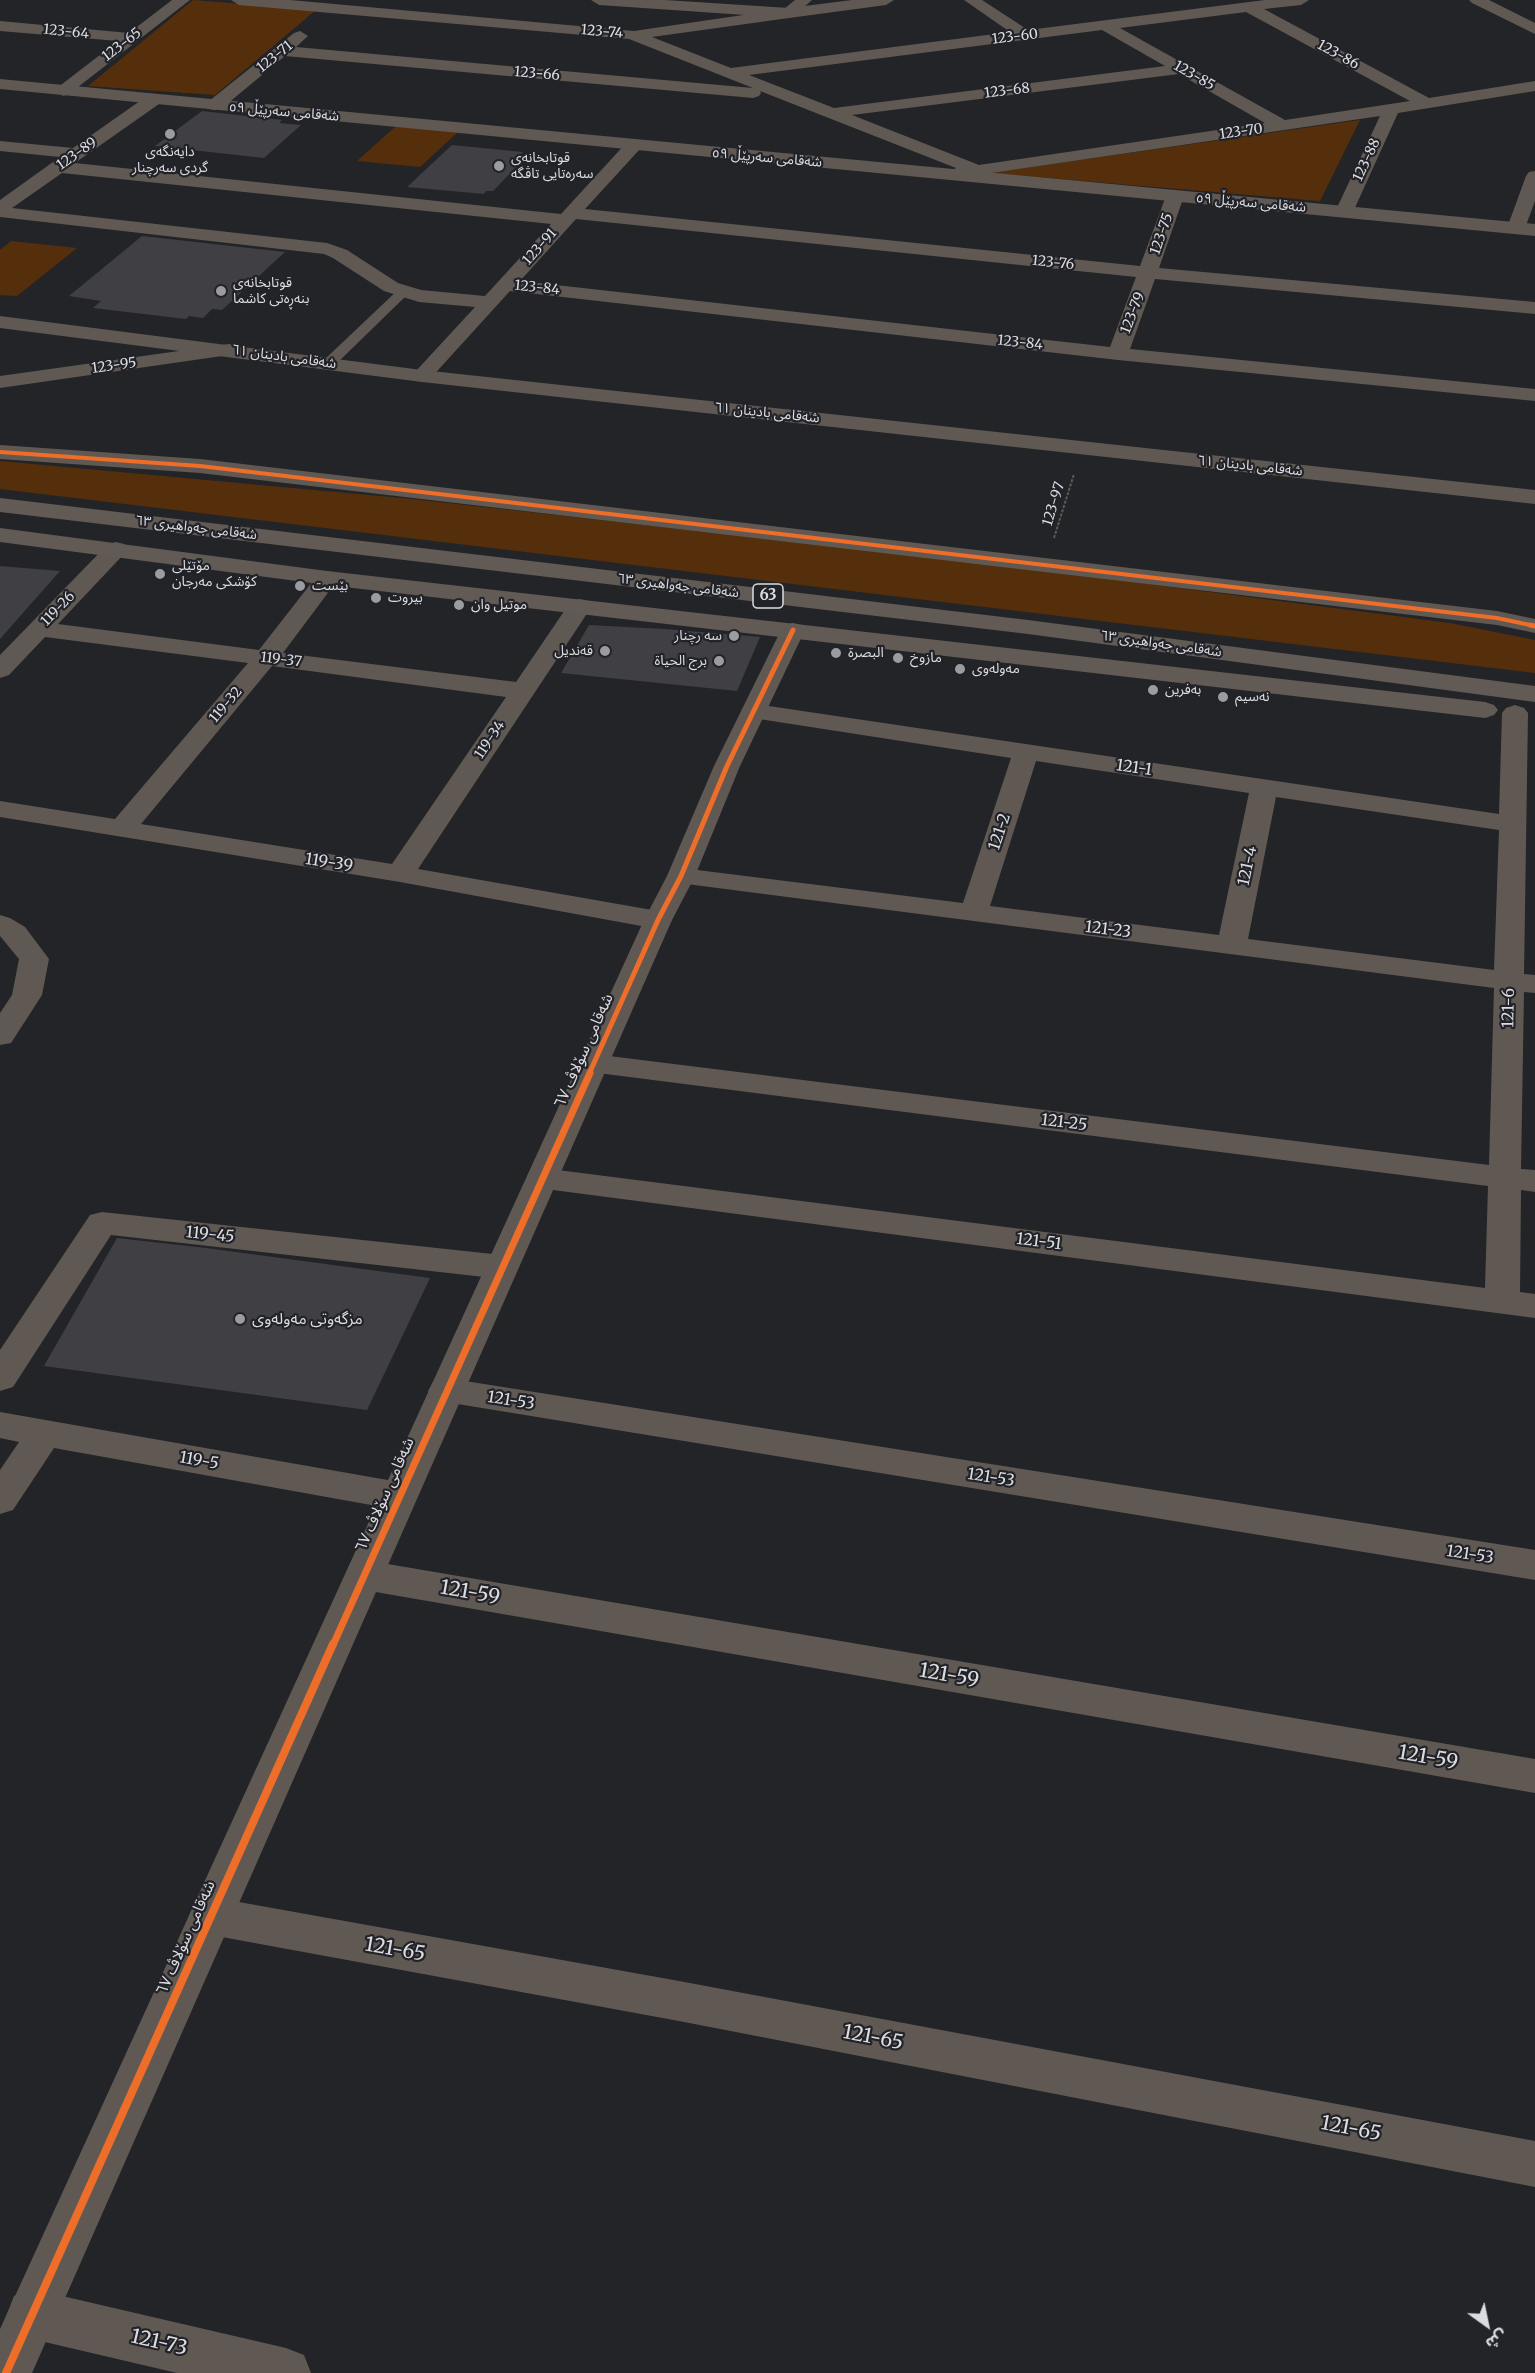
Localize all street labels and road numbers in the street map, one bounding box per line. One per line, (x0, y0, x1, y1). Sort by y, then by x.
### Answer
street label: 123-64 (42, 21, 90, 43)
street label: 123-74 (580, 22, 624, 42)
street label: 123-65 (99, 25, 145, 65)
street label: 123-60 (991, 26, 1039, 48)
street label: 123-86 (1314, 37, 1362, 73)
street label: 123-71 (254, 38, 296, 76)
street label: 123-85 (1171, 58, 1217, 94)
street label: 123-66 (513, 64, 561, 84)
street label: 123-68 (983, 80, 1031, 102)
street label: شەقامی سەرپێڵ ٥٩ (228, 99, 340, 125)
street label: 123-70 (1218, 121, 1264, 143)
street label: 123-89 (54, 134, 100, 174)
street label: 123-88 (1350, 136, 1384, 184)
street label: شەقامی سەرپێڵ ٥٩ (711, 145, 823, 171)
street label: شەقامی سەرپێڵ ٥٩ (1195, 190, 1307, 216)
street label: 123-75 (1147, 211, 1177, 257)
street label: 123-91 (519, 225, 561, 269)
street label: 123-76 (1031, 252, 1075, 274)
street label: 123-84 (514, 277, 560, 299)
street label: 123-79 (1117, 290, 1149, 336)
street label: 123-84 (997, 332, 1043, 354)
street label: شەقامی بادینان ٦١ (231, 341, 337, 373)
street label: 123-95 (91, 355, 137, 377)
street label: شەقامی بادینان ٦١ (714, 399, 820, 427)
street label: شەقامی بادینان ٦١ (1197, 452, 1303, 480)
street label: 123-97 (1039, 480, 1069, 528)
street label: شەقامی جەواهیری ٦٣ (134, 512, 258, 544)
street label: شەقامی جەواهیری ٦٣ (616, 570, 740, 602)
road number: 63 (753, 584, 783, 608)
street label: 119-26 (38, 588, 78, 630)
street label: شەقامی جەواهیری ٦٣ (1099, 627, 1223, 661)
street label: 119-37 (259, 649, 303, 671)
street label: 119-32 (206, 684, 246, 726)
street label: 119-34 (471, 718, 509, 762)
street label: 121-1 (1115, 756, 1153, 780)
street label: 121-2 (985, 811, 1015, 853)
street label: 121-4 (1234, 844, 1262, 888)
street label: 119-39 (304, 850, 354, 876)
street label: 121-23 (1084, 918, 1132, 942)
street label: 121-6 (1499, 988, 1519, 1028)
street label: شەقامی سۆلاڤ ٦٧ (550, 991, 618, 1111)
street label: 121-25 (1040, 1111, 1088, 1135)
street label: 119-45 (185, 1223, 235, 1247)
street label: 121-51 (1015, 1230, 1063, 1254)
street label: 121-53 (486, 1388, 536, 1414)
street label: شەقامی سۆلاڤ ٦٧ (351, 1435, 419, 1555)
street label: 119-5 (178, 1448, 220, 1474)
street label: 121-53 (966, 1465, 1016, 1491)
street label: 121-53 (1445, 1542, 1495, 1568)
street label: 121-59 (438, 1576, 502, 1610)
street label: 121-59 (917, 1659, 981, 1693)
street label: 121-59 (1396, 1741, 1460, 1775)
street label: شەقامی سۆلاڤ ٦٧ (152, 1878, 220, 1998)
street label: 121-65 (363, 1933, 427, 1967)
street label: 121-65 (841, 2020, 905, 2056)
street label: 121-65 (1319, 2111, 1383, 2147)
street label: 121-73 (128, 2325, 190, 2361)

